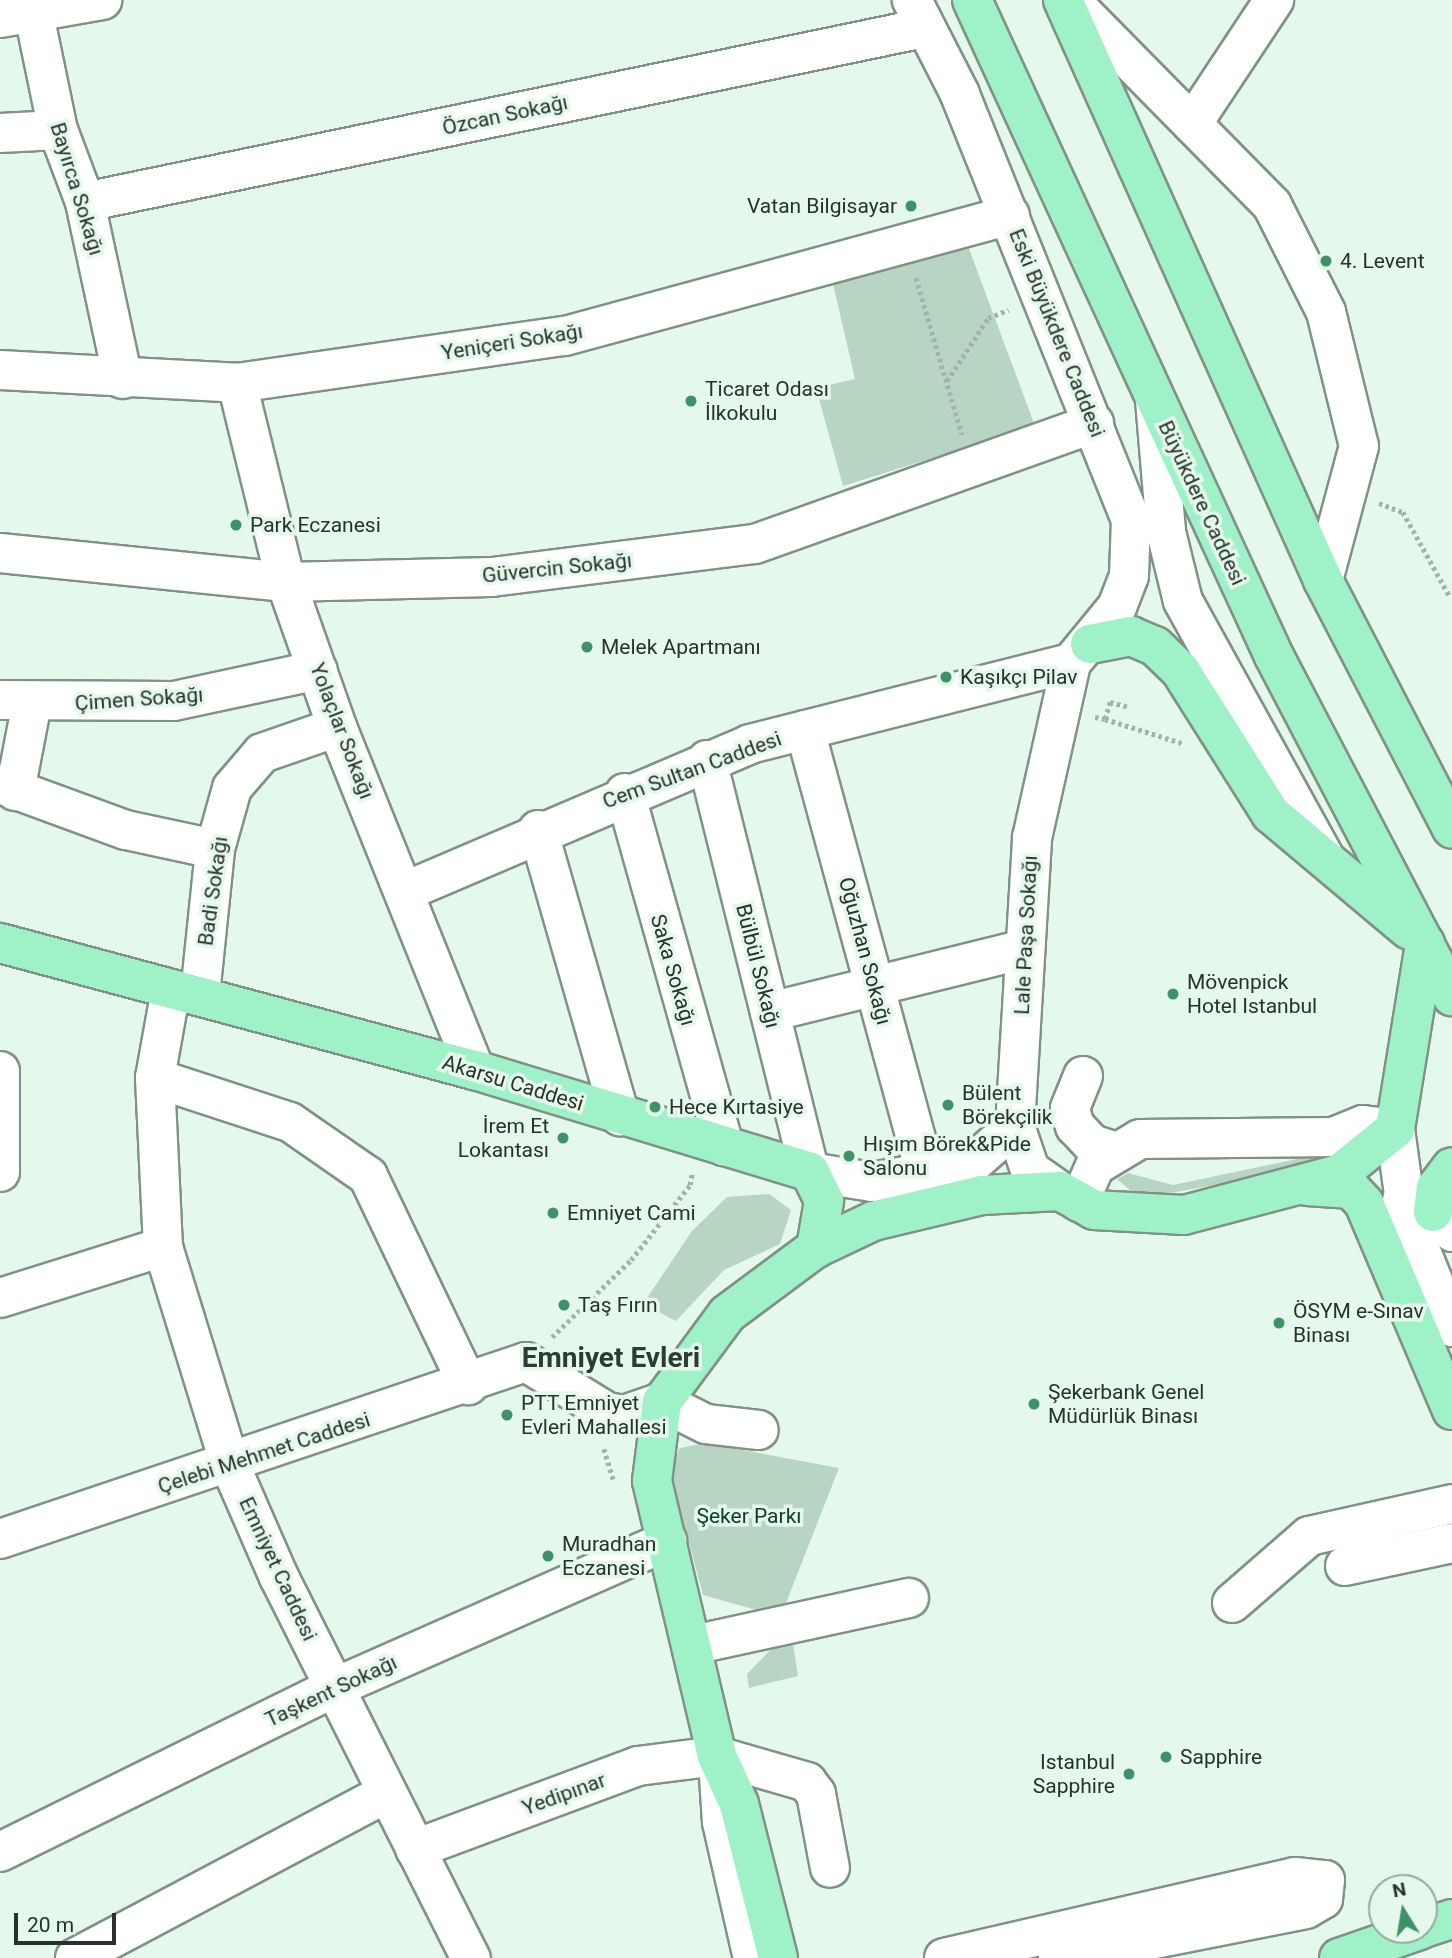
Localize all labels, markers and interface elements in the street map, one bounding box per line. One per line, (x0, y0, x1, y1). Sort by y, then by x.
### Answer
street label: Özcan Sokağı (440, 89, 570, 141)
street label: Bayırca Sokağı (45, 120, 109, 258)
place label: Vatan Bilgisayar (747, 193, 897, 219)
marker: Vatan Bilgisayar (903, 198, 919, 214)
street label: Eski Büyükdere Caddesi (1004, 225, 1110, 441)
place label: 4. Levent (1340, 248, 1425, 274)
marker: 4. Levent (1318, 253, 1334, 269)
street label: Yeniçeri Sokağı (439, 318, 585, 366)
place label: Ticaret Odası İlkokulu (705, 376, 829, 426)
marker: Ticaret Odası İlkokulu (683, 393, 699, 409)
street label: Büyükdere Caddesi (1153, 417, 1251, 589)
place label: Park Eczanesi (250, 512, 381, 538)
marker: Park Eczanesi (228, 517, 244, 533)
street label: Güvercin Sokağı (481, 548, 633, 588)
place label: Melek Apartmanı (601, 634, 761, 660)
marker: Melek Apartmanı (579, 639, 595, 655)
street label: Yolaçlar Sokağı (304, 659, 380, 803)
place label: Kaşıkçı Pilav (960, 664, 1077, 690)
marker: Kaşıkçı Pilav (938, 669, 954, 685)
street label: Çimen Sokağı (74, 682, 204, 716)
street label: Cem Sultan Caddesi (599, 726, 785, 814)
street label: Badi Sokağı (193, 835, 233, 947)
street label: Lale Paşa Sokağı (1009, 855, 1043, 1015)
street label: Oğuzhan Sokağı (833, 875, 897, 1027)
street label: Bülbül Sokağı (730, 901, 786, 1031)
street label: Saka Sokağı (645, 911, 701, 1029)
place label: Mövenpick Hotel Istanbul (1187, 969, 1317, 1019)
marker: Mövenpick Hotel Istanbul (1165, 986, 1181, 1002)
street label: Akarsu Caddesi (439, 1050, 587, 1116)
place label: Bülent Börekçilik (962, 1080, 1053, 1130)
place label: Hece Kırtasiye (669, 1094, 804, 1120)
marker: Bülent Börekçilik (940, 1097, 956, 1113)
marker: Hece Kırtasiye (647, 1099, 663, 1115)
place label: İrem Et Lokantası (458, 1113, 549, 1163)
marker: İrem Et Lokantası (555, 1130, 571, 1146)
place label: Hışım Börek&Pide Salonu (863, 1131, 1031, 1181)
marker: Hışım Börek&Pide Salonu (841, 1148, 857, 1164)
place label: Emniyet Cami (567, 1200, 696, 1226)
marker: Emniyet Cami (545, 1205, 561, 1221)
place label: Taş Fırın (578, 1292, 658, 1318)
marker: Taş Fırın (556, 1297, 572, 1313)
place label: ÖSYM e-Sınav Binası (1293, 1298, 1424, 1348)
marker: ÖSYM e-Sınav Binası (1271, 1315, 1287, 1331)
district label: Emniyet Evleri (522, 1341, 700, 1375)
place label: Şekerbank Genel Müdürlük Binası (1048, 1379, 1204, 1429)
place label: PTT Emniyet Evleri Mahallesi (521, 1390, 667, 1440)
marker: Şekerbank Genel Müdürlük Binası (1026, 1396, 1042, 1412)
street label: Çelebi Mehmet Caddesi (155, 1407, 373, 1499)
marker: PTT Emniyet Evleri Mahallesi (499, 1407, 515, 1423)
street label: Emniyet Caddesi (234, 1493, 322, 1645)
park label: Şeker Parkı (696, 1503, 802, 1529)
place label: Muradhan Eczanesi (562, 1531, 656, 1581)
marker: Muradhan Eczanesi (540, 1548, 556, 1564)
street label: Taşkent Sokağı (261, 1649, 401, 1733)
place label: Sapphire (1180, 1744, 1262, 1770)
place label: Istanbul Sapphire (1033, 1749, 1115, 1799)
marker: Sapphire (1158, 1749, 1174, 1765)
marker: Istanbul Sapphire (1121, 1766, 1137, 1782)
street label: Yedipınar (519, 1767, 609, 1821)
north arrow (1368, 1874, 1438, 1944)
text: N (1391, 1877, 1408, 1902)
scale bar (18, 1898, 119, 1942)
text: 20 m (27, 1913, 74, 1937)

